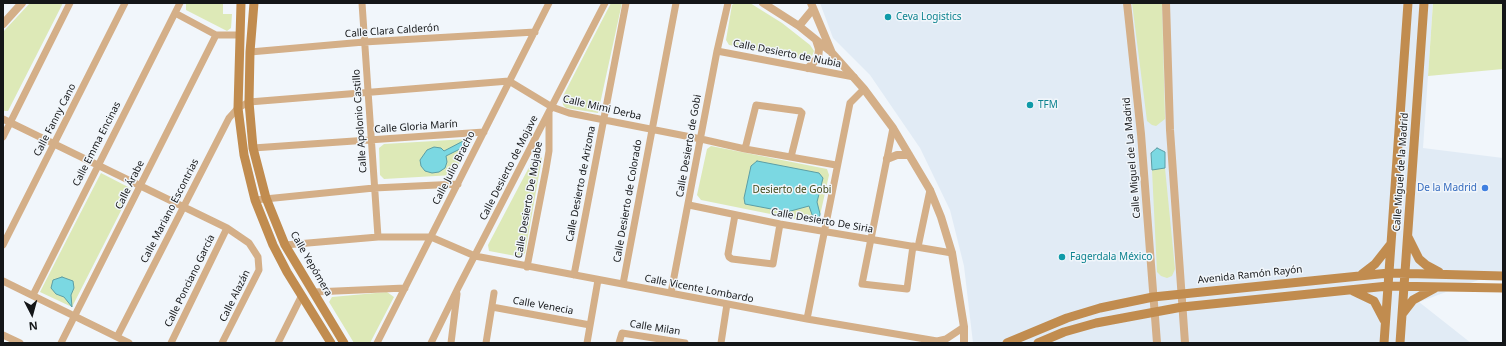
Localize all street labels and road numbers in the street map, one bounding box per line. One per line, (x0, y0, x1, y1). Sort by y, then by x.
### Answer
street label: Calle Clara Calderón (344, 22, 440, 40)
street label: Calle Desierto de Nubia (732, 38, 842, 70)
street label: Calle Apolonio Castillo (350, 69, 370, 173)
street label: Calle Fanny Cano (31, 81, 79, 159)
street label: Calle Mimi Derba (562, 93, 642, 123)
street label: Calle Desierto de Gobi (674, 94, 704, 198)
street label: Calle Miguel de La Madrid (1121, 97, 1143, 219)
street label: Calle Emma Encinas (70, 100, 124, 188)
street label: Calle Miguel de la Madrid (1391, 112, 1411, 232)
street label: Calle Desierto de Mojave (477, 114, 541, 222)
street label: Calle Gloria Marín (374, 118, 458, 136)
street label: Calle Desierto de Arizona (564, 125, 598, 243)
street label: Calle Julio Bracho (430, 129, 478, 207)
street label: Calle Desierto de Colorado (611, 139, 645, 263)
street label: Calle Desierto De Mojabe (513, 141, 545, 259)
street label: Calle Mariano Escontrias (138, 157, 202, 265)
street label: Calle Árabe (113, 159, 147, 211)
street label: Calle Desierto De Siria (770, 206, 874, 236)
street label: Calle Yepómera (288, 229, 334, 299)
street label: Calle Ponciano García (162, 233, 218, 329)
street label: Avenida Ramón Rayón (1197, 264, 1303, 286)
street label: Calle Alazán (217, 268, 253, 324)
street label: Calle Vicente Lombardo (643, 273, 755, 305)
street label: Calle Venecia (512, 295, 574, 317)
street label: Calle Milan (629, 318, 681, 338)

